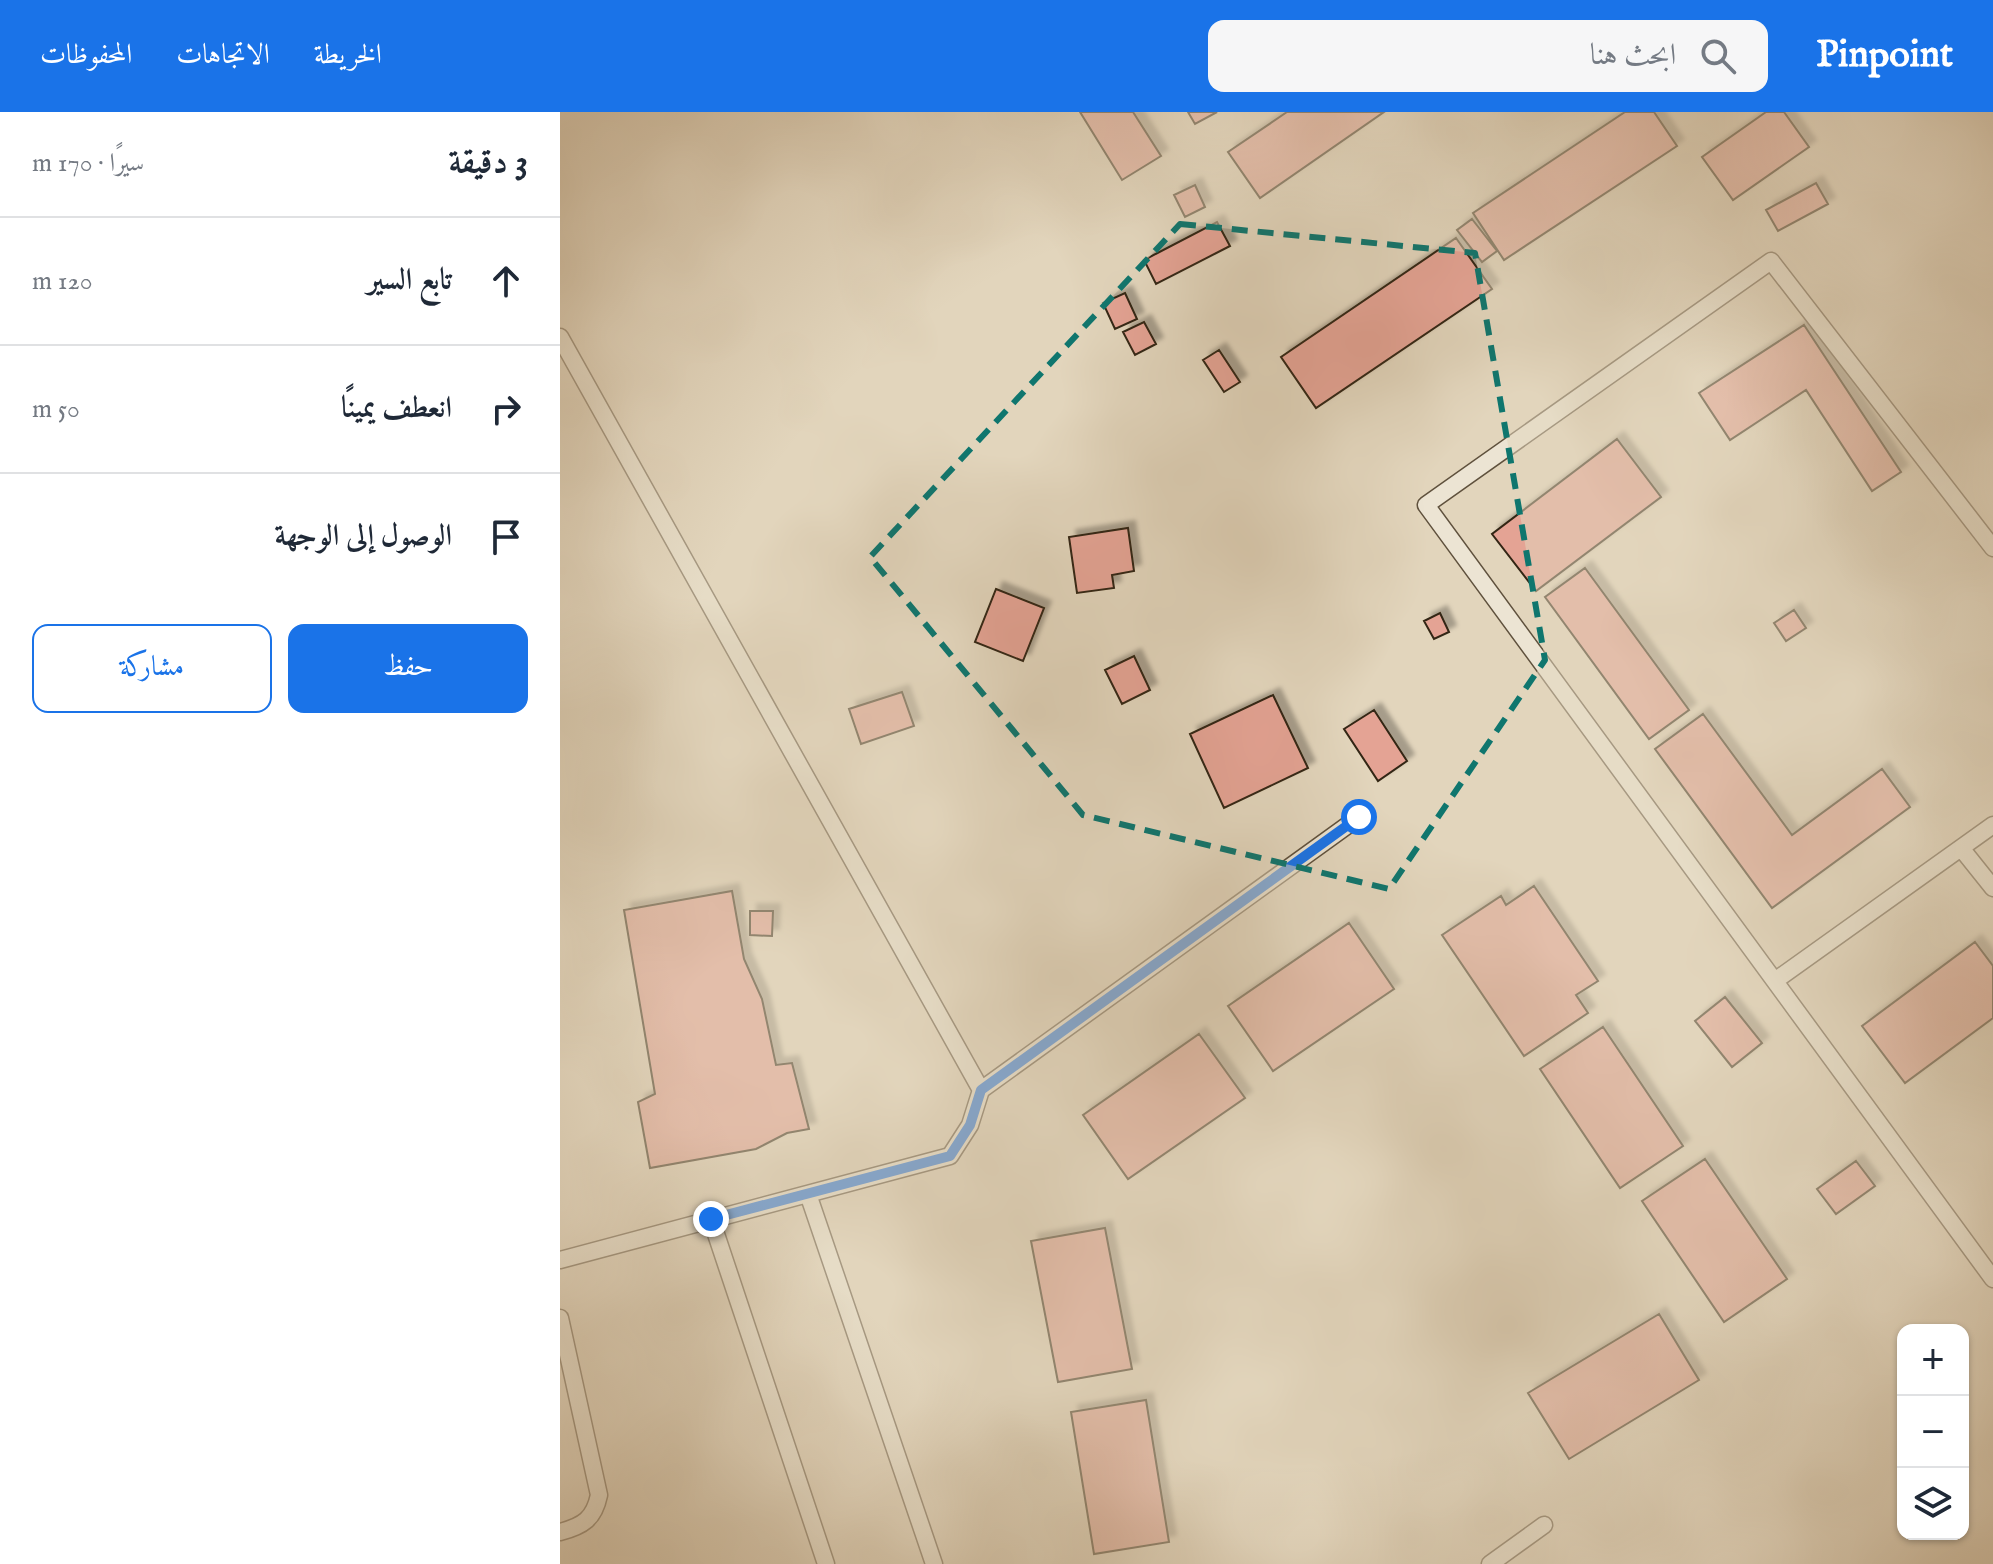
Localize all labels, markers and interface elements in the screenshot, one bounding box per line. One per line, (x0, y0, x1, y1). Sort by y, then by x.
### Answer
search box (1208, 20, 1768, 92)
text: Pinpoint (1816, 32, 1953, 80)
icon: search (1696, 34, 1740, 78)
text: ابحث هنا (1590, 37, 1676, 75)
text: المحفوظات (40, 38, 132, 73)
text: الاتجاهات (176, 38, 270, 73)
text: الخريطة (314, 38, 382, 73)
text: 3 دقيقة (449, 141, 528, 184)
text: سيرًا · 170 m (32, 147, 144, 180)
icon: ahead (484, 259, 528, 303)
text: تابع السير (367, 262, 452, 300)
text: 120 m (32, 265, 92, 298)
icon: right (484, 387, 528, 431)
text: انعطف يمينًا (341, 390, 452, 428)
text: 50 m (32, 393, 80, 426)
icon: arrive (484, 515, 528, 559)
text: الوصول إلى الوجهة (275, 518, 452, 556)
button: مشاركة (32, 624, 272, 713)
button: حفظ (288, 624, 528, 713)
route start (1341, 799, 1377, 835)
route end (693, 1201, 729, 1237)
map controls (1897, 1324, 1969, 1540)
button: + (1897, 1324, 1969, 1396)
button: − (1897, 1396, 1969, 1468)
button: layers (1897, 1468, 1969, 1540)

